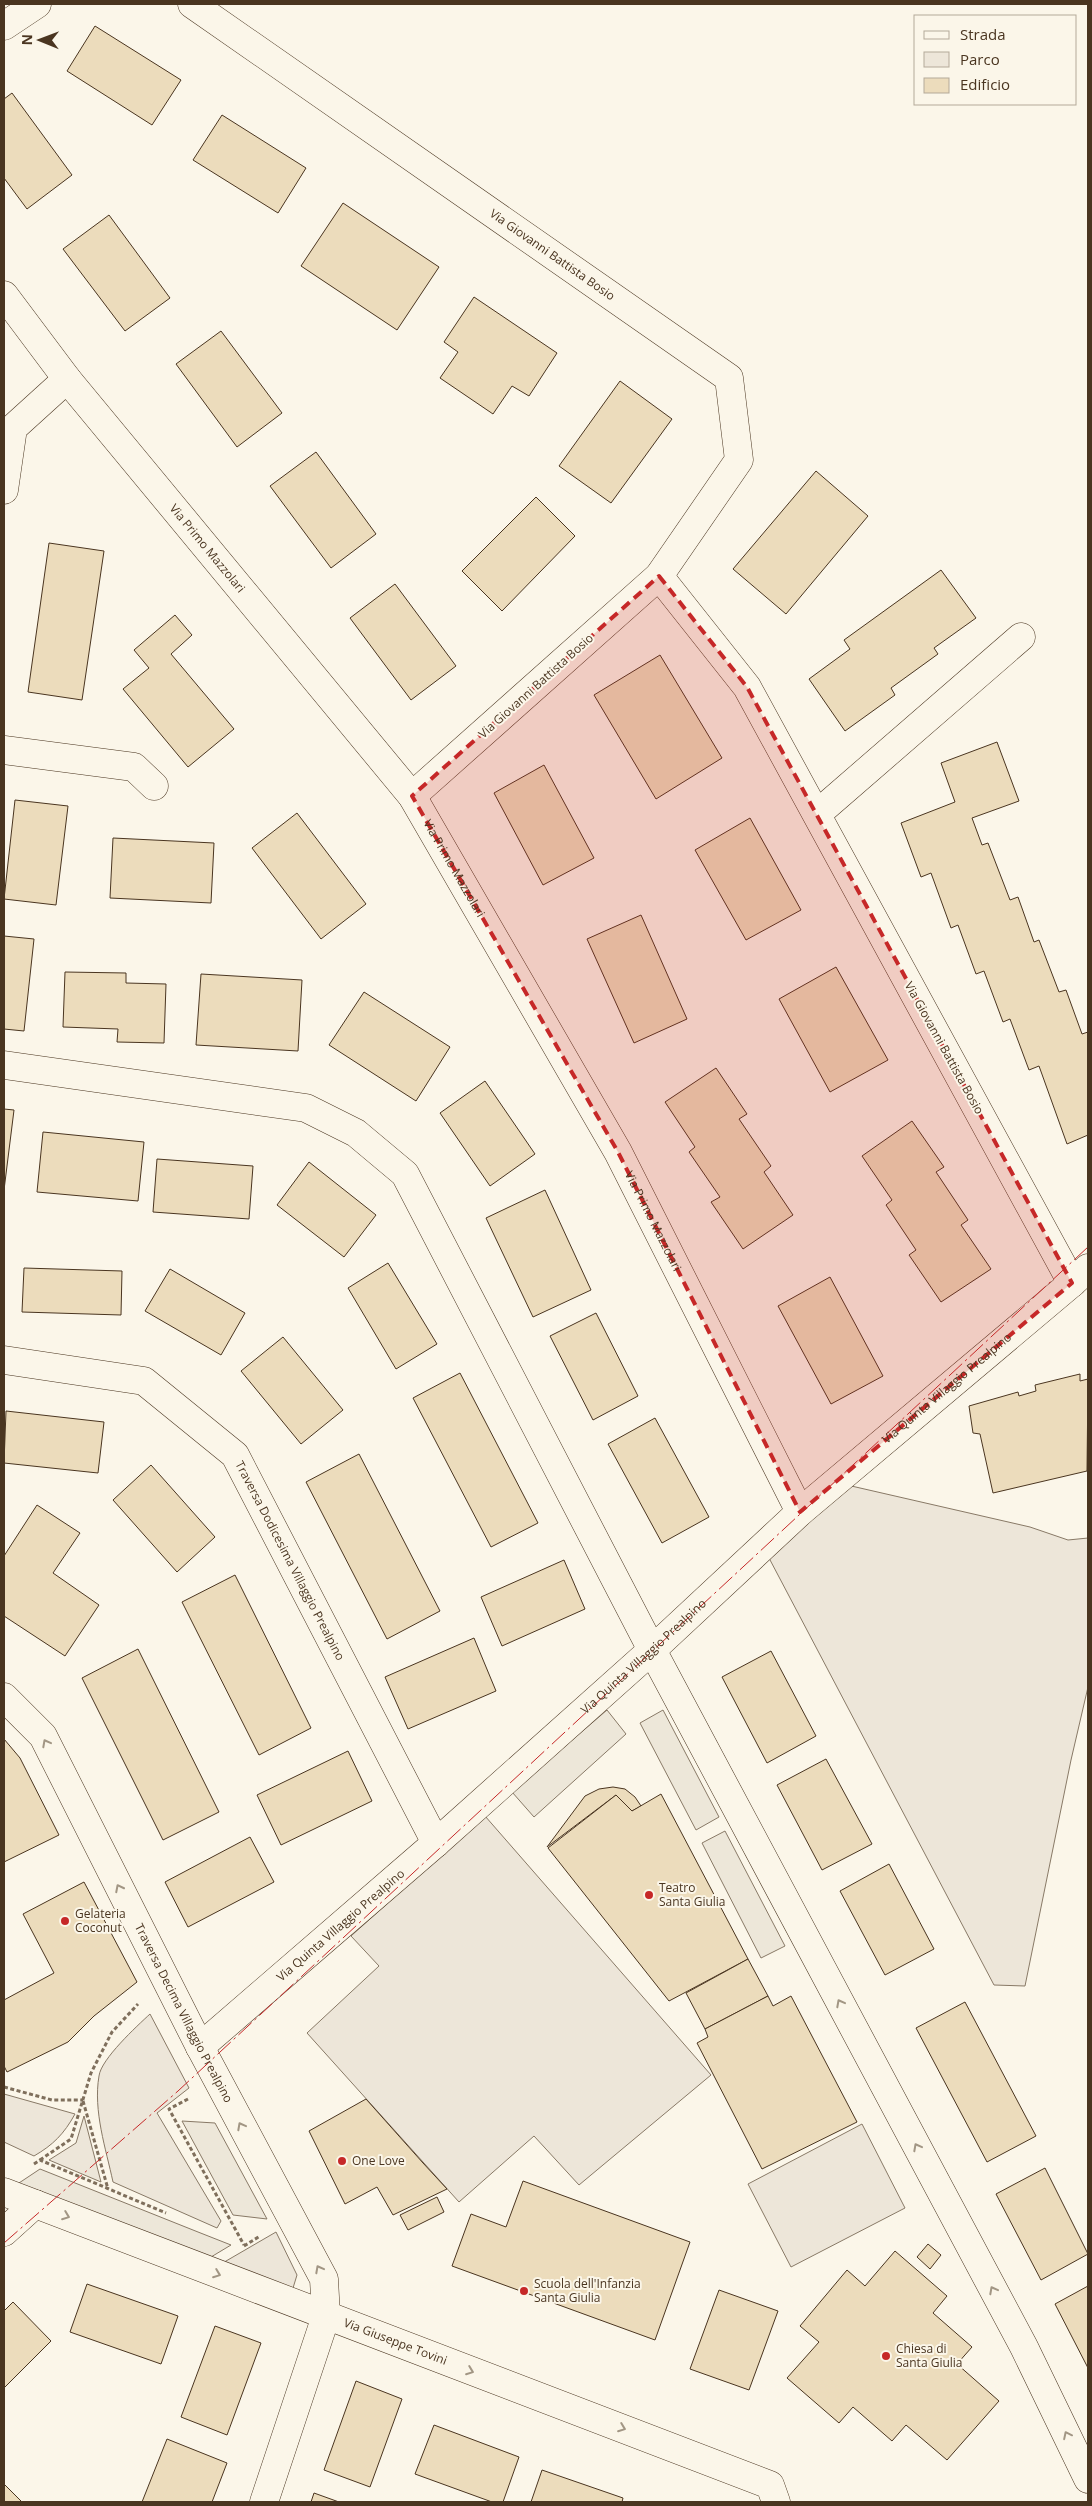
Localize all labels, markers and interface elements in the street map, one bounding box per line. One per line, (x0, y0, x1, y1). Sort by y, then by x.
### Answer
north arrow (15, 15, 65, 65)
legend (914, 15, 1077, 105)
text: Strada (960, 24, 1006, 44)
text: N (17, 34, 36, 46)
text: Parco (960, 49, 1000, 69)
text: Edificio (960, 74, 1010, 94)
street label: Via Giovanni Battista Bosio (486, 205, 619, 304)
street label: Via Primo Mazzolari (166, 500, 249, 596)
street label: Via Giovanni Battista Bosio (475, 629, 597, 742)
street label: Via Primo Mazzolari (419, 816, 489, 920)
street label: Via Giovanni Battista Bosio (901, 978, 988, 1117)
street label: Via Primo Mazzolari (621, 1168, 686, 1274)
street label: Via Quinta Villaggio Prealpino (878, 1329, 1015, 1447)
street label: Traversa Dodicesima Villaggio Prealpino (231, 1458, 349, 1663)
street label: Via Quinta Villaggio Prealpino (577, 1595, 710, 1718)
one-way arrow (42, 1739, 52, 1748)
street label: Via Quinta Villaggio Prealpino (273, 1865, 408, 1985)
place label: Teatro Santa Giulia (659, 1879, 726, 1910)
one-way arrow (115, 1884, 125, 1893)
marker: Teatro Santa Giulia (643, 1889, 655, 1901)
place label: Gelateria Coconut (75, 1905, 126, 1936)
marker: Gelateria Coconut (59, 1915, 71, 1927)
street label: Traversa Decima Villaggio Prealpino (131, 1920, 237, 2106)
one-way arrow (836, 2000, 846, 2009)
one-way arrow (238, 2122, 248, 2131)
one-way arrow (913, 2143, 923, 2152)
place label: One Love (352, 2152, 405, 2169)
marker: One Love (336, 2155, 348, 2167)
one-way arrow (61, 2210, 69, 2220)
one-way arrow (315, 2265, 325, 2274)
one-way arrow (212, 2268, 221, 2278)
place label: Scuola dell'Infanzia Santa Giulia (534, 2275, 641, 2306)
marker: Scuola dell'Infanzia Santa Giulia (518, 2285, 530, 2297)
one-way arrow (989, 2286, 999, 2295)
street label: Via Giuseppe Tovini (341, 2314, 450, 2369)
place label: Chiesa di Santa Giulia (896, 2340, 963, 2371)
marker: Chiesa di Santa Giulia (880, 2350, 892, 2362)
one-way arrow (465, 2365, 474, 2375)
one-way arrow (617, 2422, 626, 2433)
one-way arrow (1063, 2431, 1073, 2440)

